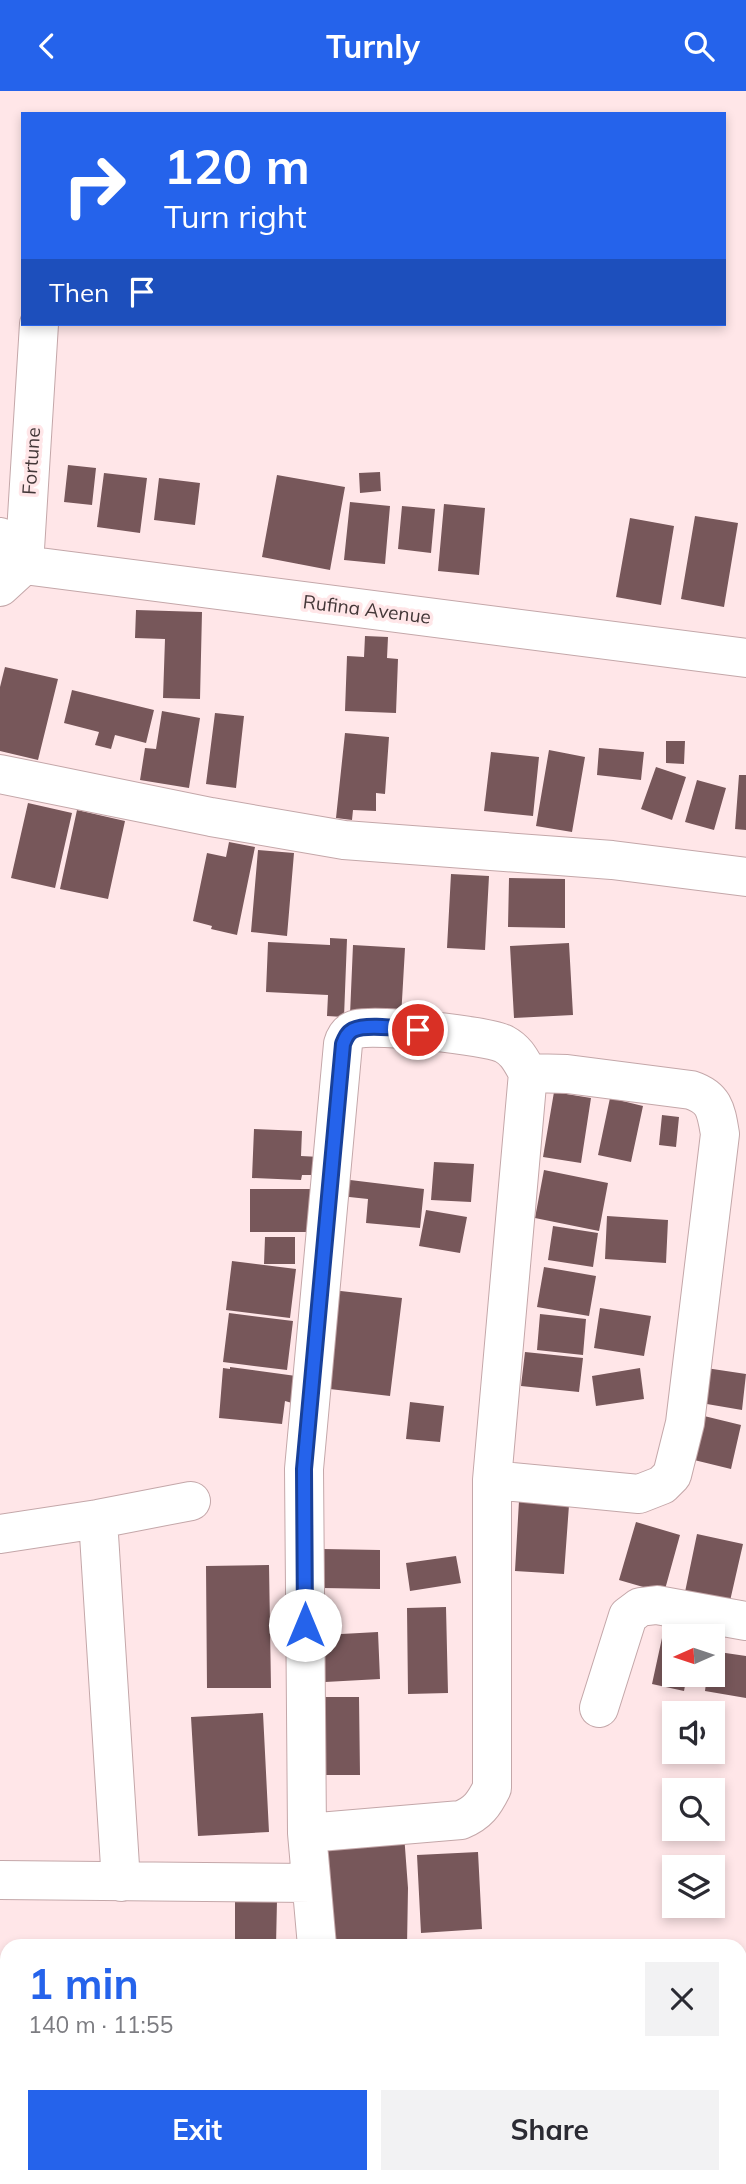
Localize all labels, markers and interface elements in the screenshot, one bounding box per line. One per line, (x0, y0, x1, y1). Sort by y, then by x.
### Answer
text: Turnly (326, 26, 420, 66)
icon: back (28, 27, 66, 65)
icon: search (680, 27, 718, 65)
text: 120 m (164, 135, 310, 196)
icon: right (49, 140, 140, 231)
text: Turn right (164, 196, 307, 236)
icon: arrive (123, 273, 161, 311)
text: Then (49, 276, 109, 309)
street label: Fortune (17, 426, 45, 496)
street label: Rufina Avenue (302, 589, 432, 629)
pin (388, 1000, 448, 1060)
icon: arrive (399, 1011, 437, 1049)
position arrow (268, 1588, 342, 1662)
north arrow (662, 1624, 724, 1687)
map controls (662, 1624, 725, 1918)
button: sound (662, 1701, 725, 1764)
button: search (662, 1778, 725, 1841)
button: layers (662, 1855, 725, 1918)
text: 1 min (28, 1957, 139, 2010)
button: close (645, 1962, 719, 2036)
text: 140 m · 11:55 (28, 2010, 173, 2039)
button: Exit (28, 2090, 367, 2170)
button: Share (381, 2090, 719, 2170)

